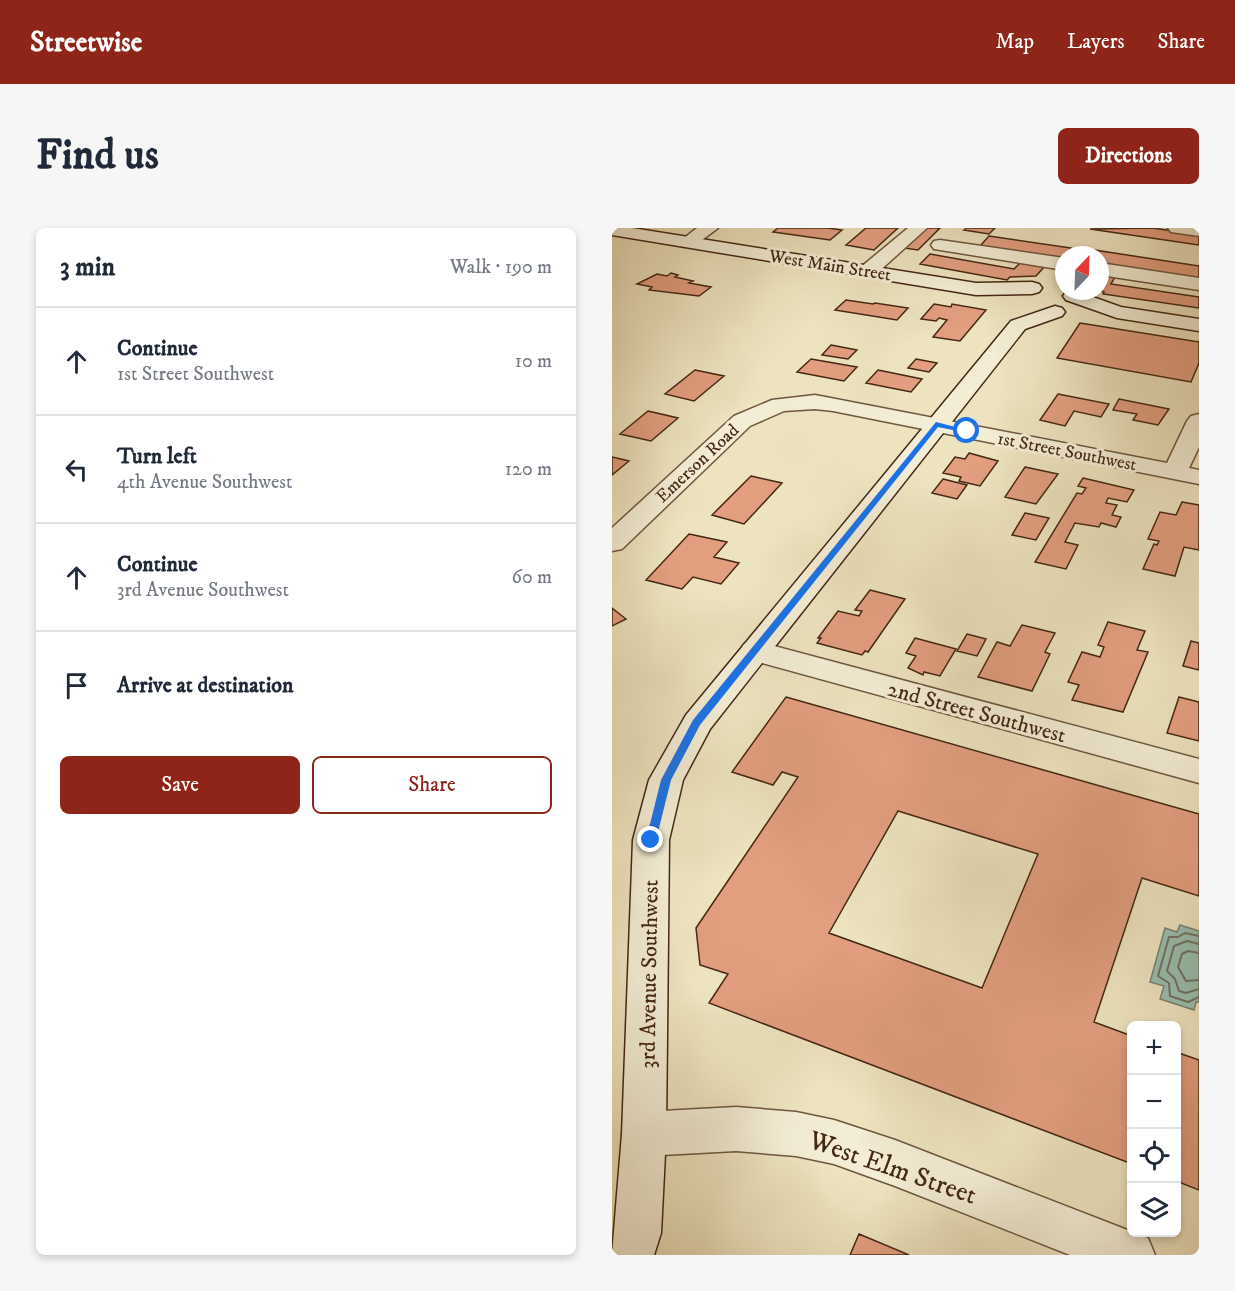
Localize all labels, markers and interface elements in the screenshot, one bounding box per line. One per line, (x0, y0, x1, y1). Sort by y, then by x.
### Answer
text: Streetwise (30, 25, 142, 60)
text: Map (995, 29, 1034, 55)
text: Layers (1067, 29, 1125, 55)
text: Share (1158, 29, 1205, 55)
button: Directions (1058, 128, 1199, 184)
text: Find us (36, 130, 159, 182)
street label: West Main Street (766, 245, 893, 287)
north arrow (1055, 246, 1109, 300)
text: 3 min (60, 251, 115, 284)
text: Walk · 190 m (450, 255, 552, 280)
text: Continue (117, 335, 198, 362)
icon: ahead (60, 345, 93, 378)
text: 10 m (515, 349, 552, 374)
text: 1st Street Southwest (117, 362, 274, 387)
route start (953, 417, 979, 443)
street label: Emerson Road (652, 420, 744, 508)
street label: 1st Street Southwest (995, 428, 1139, 476)
text: Turn left (117, 443, 197, 470)
icon: left (60, 453, 93, 486)
text: 120 m (505, 457, 552, 482)
text: 4th Avenue Southwest (117, 470, 292, 495)
text: Continue (117, 551, 198, 578)
icon: ahead (60, 561, 93, 594)
text: 60 m (512, 565, 552, 590)
text: 3rd Avenue Southwest (117, 578, 289, 603)
icon: arrive (60, 669, 93, 702)
text: Arrive at destination (117, 672, 294, 699)
street label: 2nd Street Southwest (884, 676, 1069, 749)
button: Save (60, 756, 300, 814)
button: Share (312, 756, 552, 814)
route end (637, 826, 663, 852)
street label: 3rd Avenue Southwest (634, 879, 665, 1069)
map controls (1127, 1021, 1181, 1237)
button: + (1127, 1021, 1181, 1075)
button: − (1127, 1075, 1181, 1129)
street label: West Elm Street (803, 1123, 981, 1213)
button: locate (1127, 1129, 1181, 1183)
button: layers (1127, 1183, 1181, 1237)

